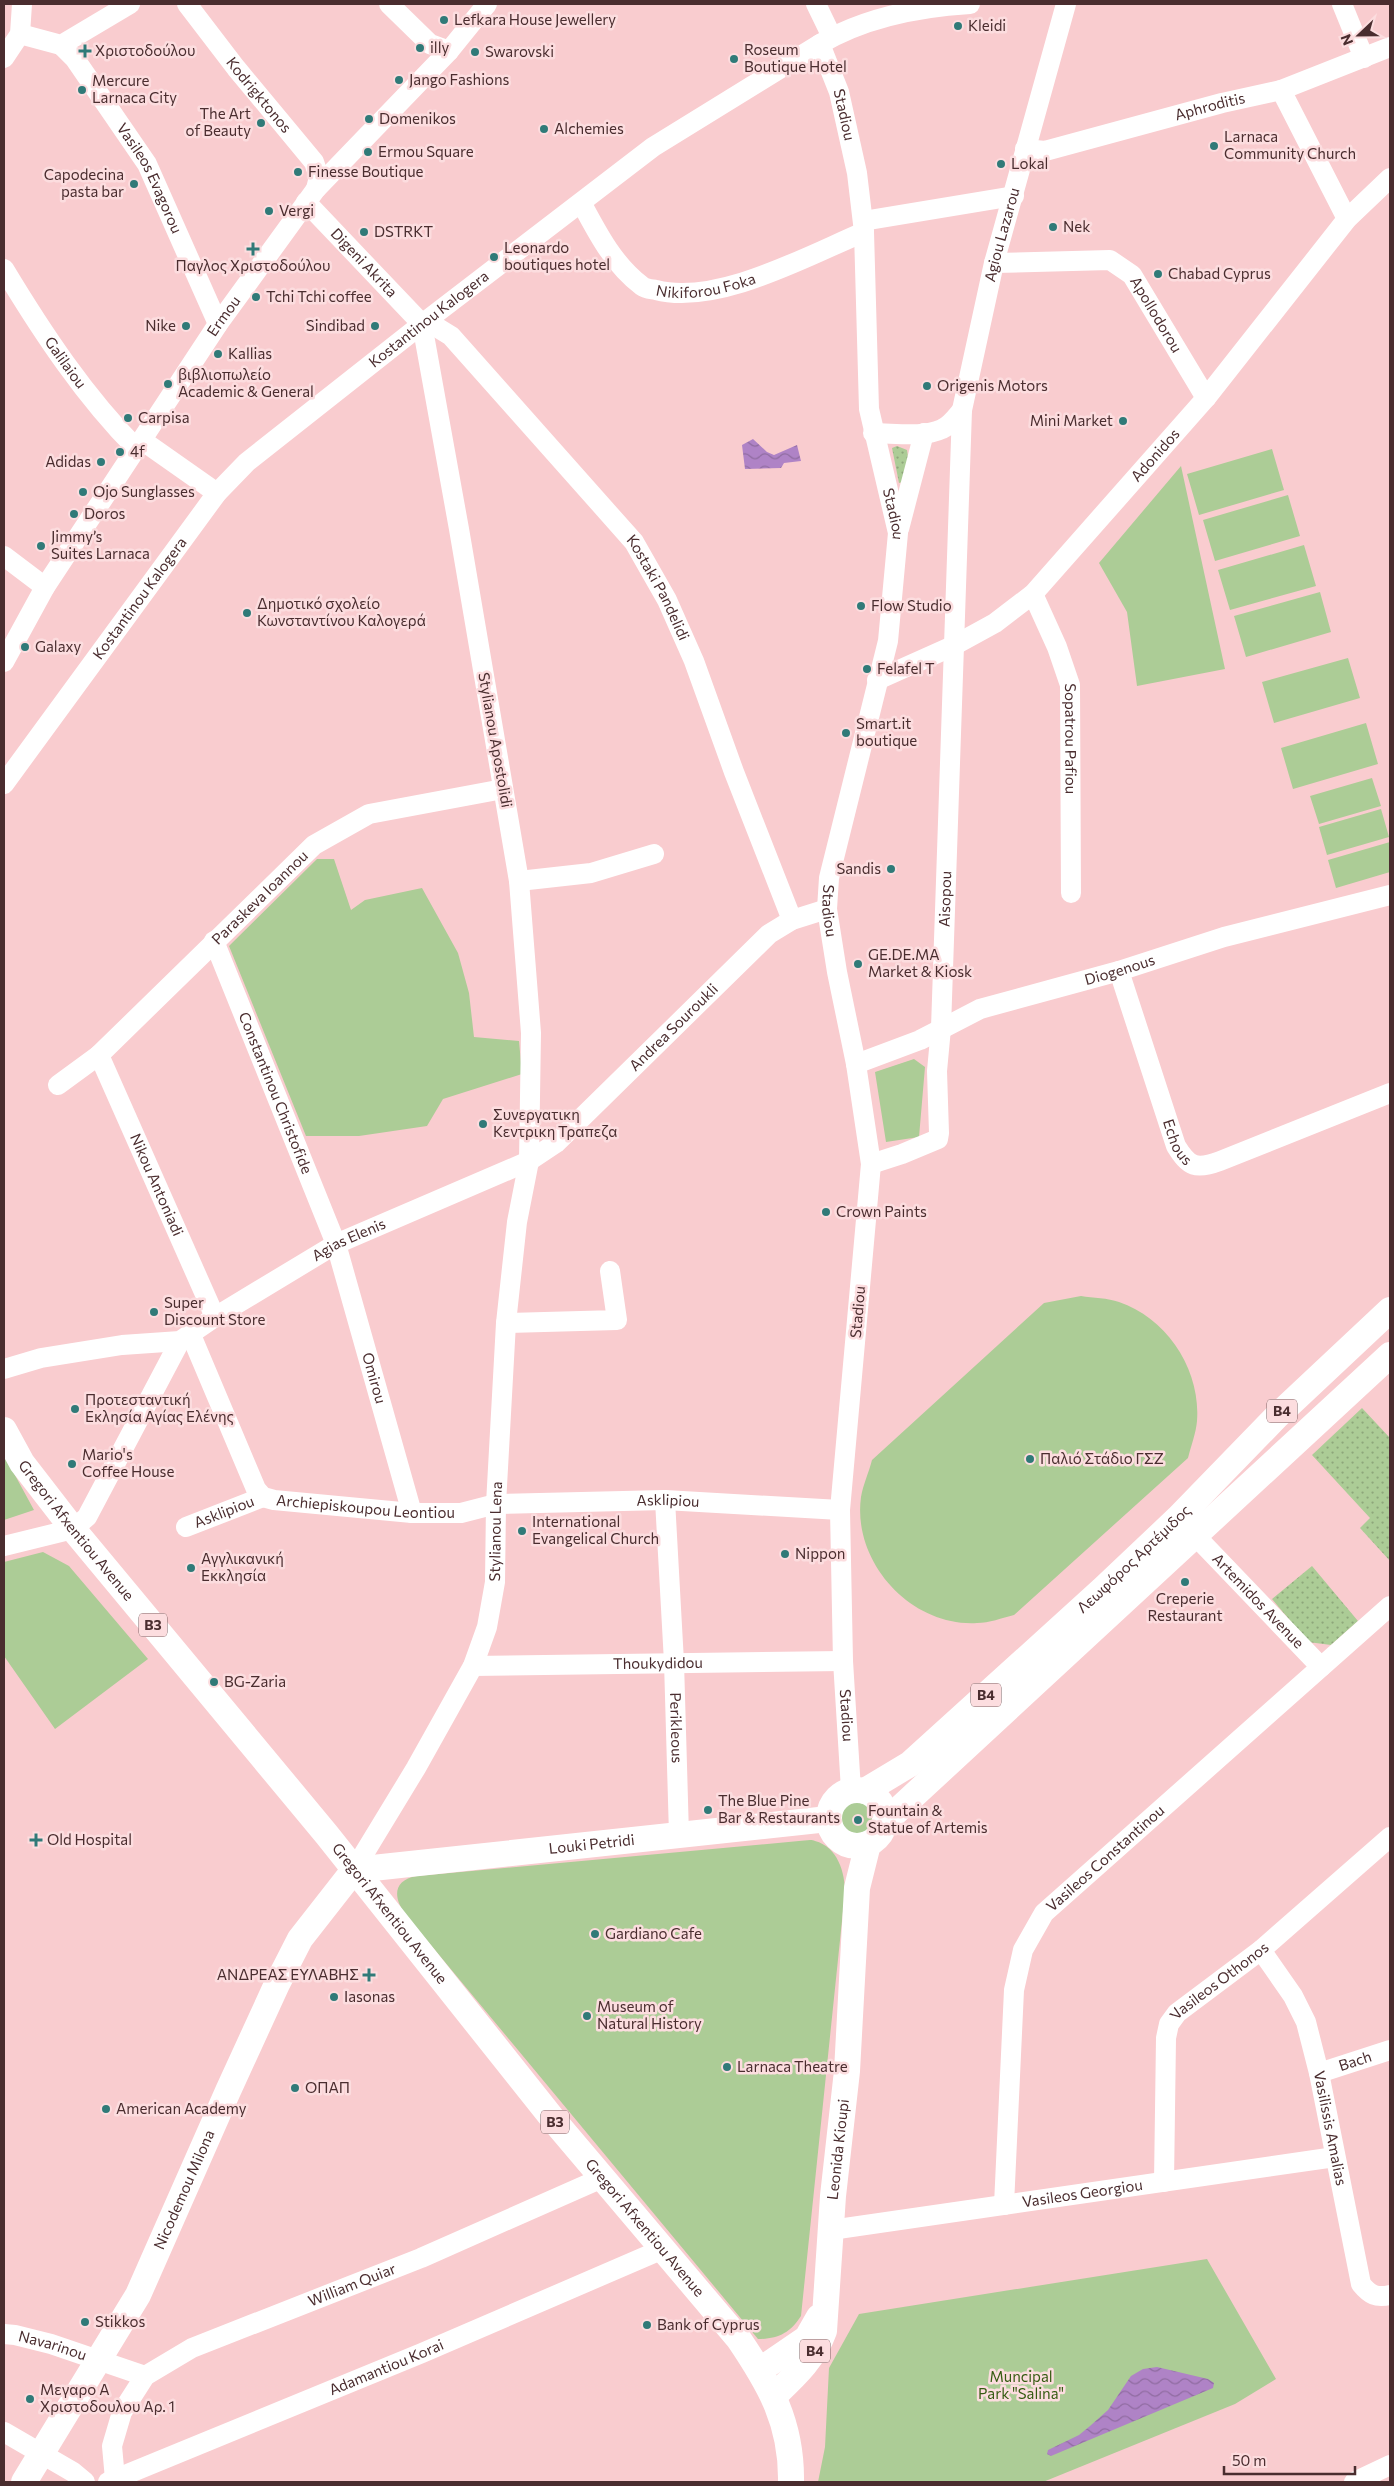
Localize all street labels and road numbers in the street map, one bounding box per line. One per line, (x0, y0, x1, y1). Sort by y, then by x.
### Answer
street label: Kodrigktonos (223, 53, 296, 136)
street label: Stadiou (831, 87, 860, 142)
street label: Aphroditis (1173, 88, 1247, 123)
street label: Vasileos Evagorou (114, 119, 187, 236)
street label: Agiou Lazarou (980, 185, 1023, 283)
street label: Digeni Akrita (328, 224, 402, 300)
street label: Kostantinou Kalogera (365, 266, 492, 371)
street label: Nikiforou Foka (655, 269, 758, 301)
street label: Apollodorou (1127, 273, 1187, 355)
street label: Ermou (203, 292, 244, 339)
street label: Galilaiou (41, 333, 91, 392)
street label: Adonidos (1127, 424, 1183, 485)
street label: Stadiou (880, 486, 908, 541)
street label: Kostaki Pandelidi (624, 530, 694, 643)
street label: Kostantinou Kalogera (88, 533, 190, 662)
street label: Stylianou Apostolidi (475, 671, 517, 809)
street label: Sopatrou Pafiou (1062, 683, 1081, 794)
street label: Paraskeva Ioannou (208, 846, 311, 948)
street label: Aisopou (934, 870, 954, 927)
street label: Stadiou (819, 884, 841, 938)
street label: Diogenous (1082, 950, 1157, 988)
street label: Andrea Souroukli (625, 979, 721, 1074)
street label: Constantinou Christofide (236, 1009, 317, 1176)
street label: Echous (1160, 1117, 1196, 1169)
street label: Nikou Antoniadi (127, 1130, 188, 1238)
street label: Agias Elenis (308, 1214, 388, 1264)
street label: Stadiou (846, 1285, 868, 1339)
street label: Omirou (359, 1350, 391, 1405)
road number: B4 (1267, 1400, 1297, 1422)
street label: Gregori Afxentiou Avenue (15, 1456, 138, 1604)
street label: Stylianou Lena (485, 1481, 505, 1581)
street label: Archiepiskoupou Leontiou (275, 1490, 455, 1521)
street label: Asklipiou (636, 1490, 700, 1510)
street label: Asklipiou (191, 1491, 257, 1531)
street label: Λεωφόρος Αρτέμιδος (1073, 1501, 1194, 1616)
street label: Artemidos Avenue (1209, 1549, 1308, 1652)
road number: B3 (139, 1614, 167, 1636)
street label: Thoukydidou (613, 1653, 703, 1672)
road number: B4 (971, 1684, 1001, 1706)
street label: Stadiou (837, 1689, 858, 1742)
street label: Perikleous (667, 1692, 687, 1764)
street label: Vasileos Constantinou (1042, 1801, 1168, 1915)
street label: Louki Petridi (548, 1830, 635, 1857)
street label: Gregori Afxentiou Avenue (329, 1839, 452, 1987)
street label: Vasileos Othonos (1165, 1938, 1272, 2023)
street label: Bach (1336, 2047, 1374, 2074)
street label: Vasilissis Amalias (1311, 2069, 1351, 2187)
street label: Leonida Kioupi (823, 2098, 852, 2201)
road number: B3 (541, 2110, 569, 2134)
street label: Nicodemou Milona (149, 2127, 218, 2252)
street label: Gregori Afxentiou Avenue (582, 2155, 709, 2300)
street label: Vasileos Georgiou (1021, 2175, 1144, 2210)
street label: William Quiar (305, 2259, 398, 2310)
street label: Navarinou (17, 2326, 89, 2363)
street label: Adamantiou Korai (326, 2335, 446, 2398)
road number: B4 (800, 2340, 830, 2362)

